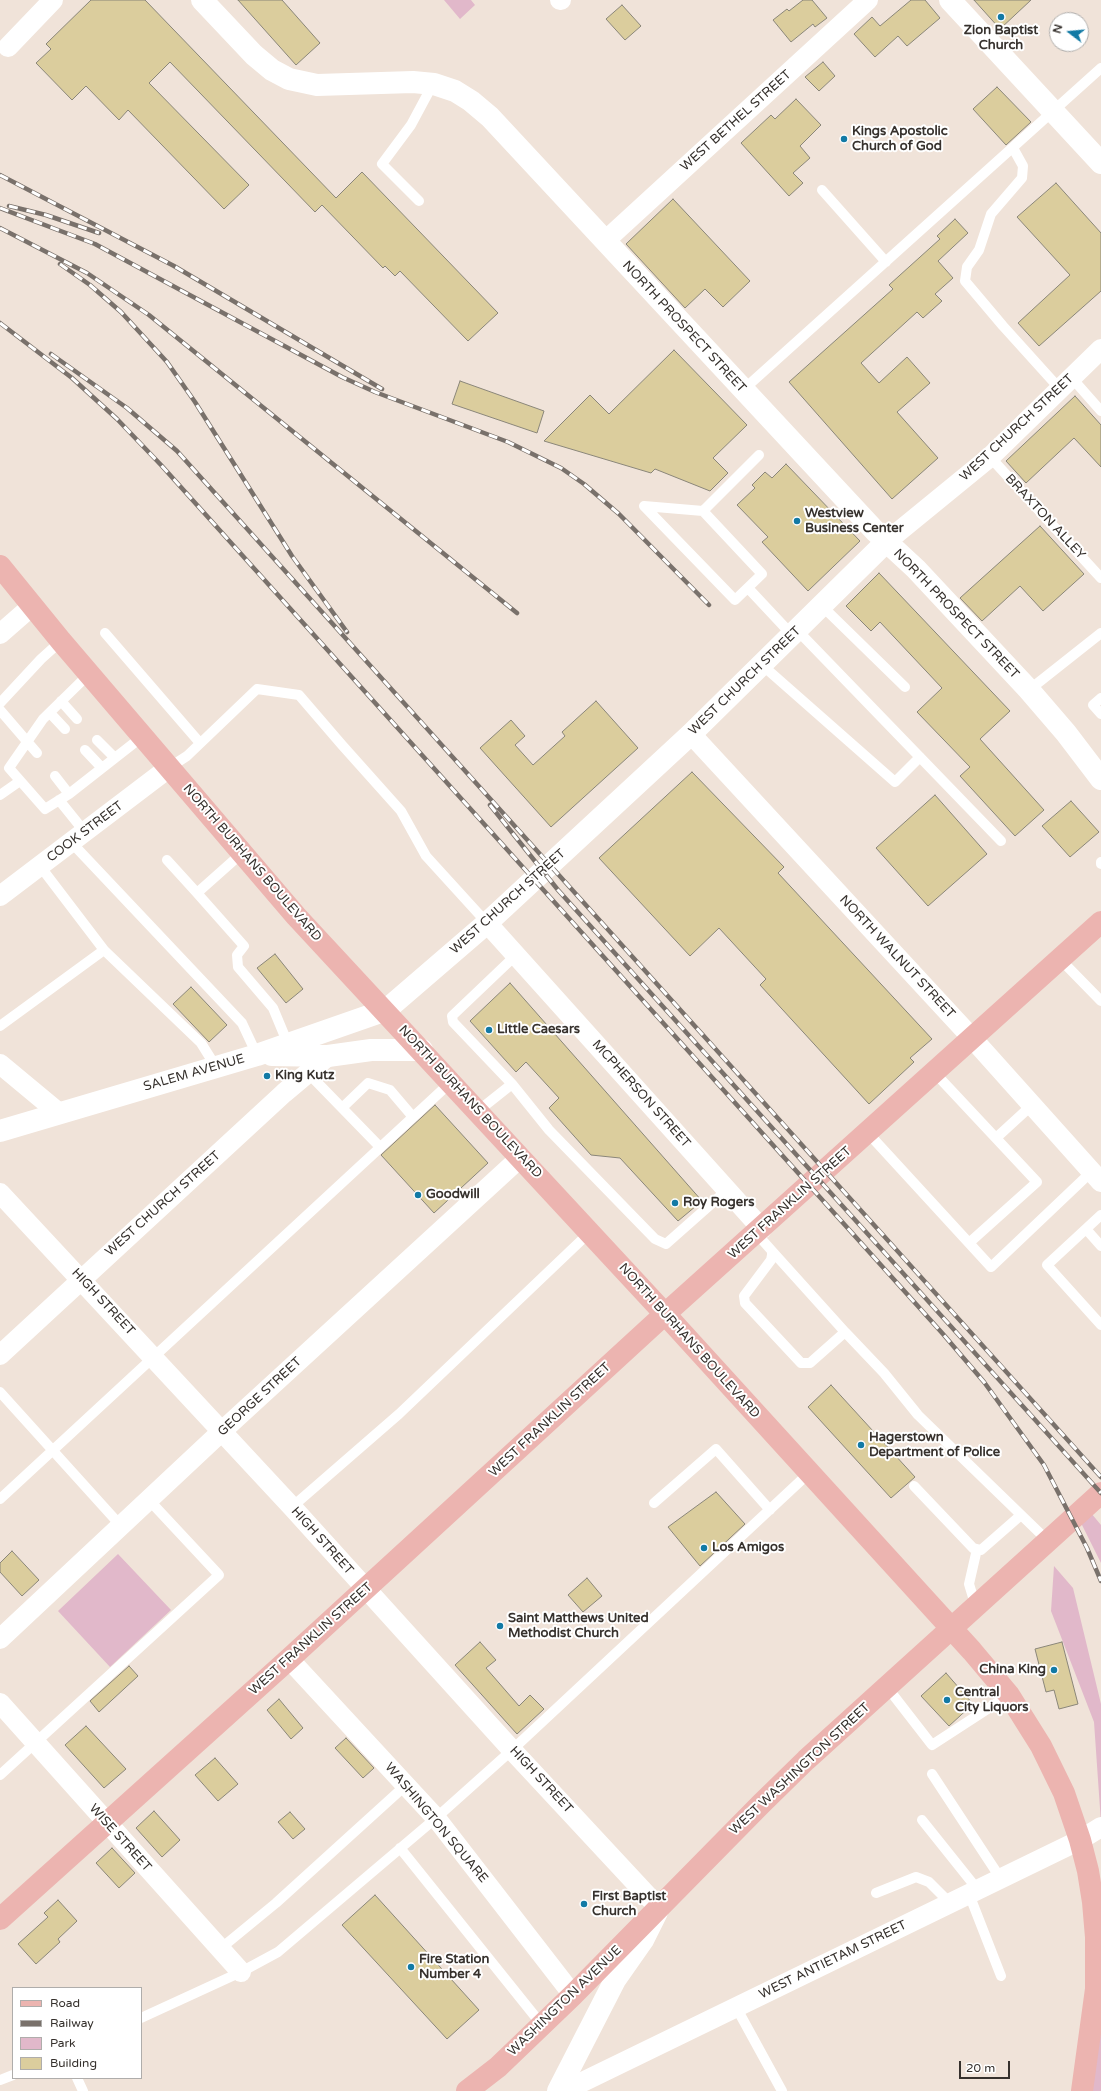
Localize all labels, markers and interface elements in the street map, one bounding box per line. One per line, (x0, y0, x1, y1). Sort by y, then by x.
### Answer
marker: Zion Baptist Church (996, 12, 1006, 22)
north arrow (1049, 12, 1089, 52)
place label: Zion Baptist Church (964, 23, 1038, 54)
text: N (1050, 23, 1065, 35)
street label: WEST BETHEL STREET (677, 67, 795, 175)
place label: Kings Apostolic Church of God (852, 124, 948, 155)
marker: Kings Apostolic Church of God (839, 134, 849, 144)
street label: NORTH PROSPECT STREET (619, 258, 749, 396)
street label: WEST CHURCH STREET (957, 371, 1077, 485)
street label: BRAXTON ALLEY (1002, 471, 1088, 563)
place label: Westview Business Center (805, 506, 904, 537)
marker: Westview Business Center (792, 516, 802, 526)
street label: NORTH PROSPECT STREET (890, 546, 1022, 682)
street label: WEST CHURCH STREET (686, 623, 804, 739)
street label: NORTH BURHANS BOULEVARD (179, 781, 325, 945)
street label: COOK STREET (44, 798, 126, 866)
street label: WEST CHURCH STREET (447, 846, 569, 958)
street label: NORTH WALNUT STREET (836, 892, 958, 1022)
street label: NORTH BURHANS BOULEVARD (395, 1022, 545, 1182)
place label: Little Caesars (497, 1022, 580, 1038)
marker: Little Caesars (484, 1025, 494, 1035)
street label: MCPHERSON STREET (589, 1037, 693, 1151)
street label: SALEM AVENUE (142, 1051, 246, 1095)
place label: King Kutz (275, 1068, 335, 1084)
marker: King Kutz (262, 1071, 272, 1081)
street label: WEST FRANKLIN STREET (725, 1144, 855, 1262)
street label: WEST CHURCH STREET (102, 1148, 224, 1260)
place label: Goodwill (426, 1187, 480, 1203)
marker: Goodwill (413, 1190, 423, 1200)
place label: Roy Rogers (683, 1195, 754, 1211)
marker: Roy Rogers (670, 1198, 680, 1208)
street label: NORTH BURHANS BOULEVARD (615, 1260, 763, 1422)
street label: HIGH STREET (68, 1265, 138, 1339)
street label: GEORGE STREET (215, 1354, 305, 1440)
street label: WEST FRANKLIN STREET (486, 1360, 614, 1480)
place label: Hagerstown Department of Police (869, 1430, 1000, 1461)
marker: Hagerstown Department of Police (856, 1440, 866, 1450)
street label: HIGH STREET (288, 1504, 356, 1578)
place label: Los Amigos (712, 1540, 784, 1556)
marker: Los Amigos (699, 1543, 709, 1553)
street label: WEST FRANKLIN STREET (246, 1580, 376, 1698)
place label: Saint Matthews United Methodist Church (508, 1611, 649, 1642)
marker: Saint Matthews United Methodist Church (495, 1621, 505, 1631)
place label: China King (979, 1662, 1046, 1678)
marker: China King (1049, 1665, 1059, 1675)
place label: Central City Liquors (955, 1685, 1029, 1716)
marker: Central City Liquors (942, 1695, 952, 1705)
street label: WEST WASHINGTON STREET (727, 1700, 873, 1838)
street label: HIGH STREET (506, 1743, 576, 1817)
street label: WASHINGTON SQUARE (381, 1760, 491, 1886)
street label: WISE STREET (86, 1801, 154, 1875)
place label: First Baptist Church (592, 1889, 666, 1920)
marker: First Baptist Church (579, 1899, 589, 1909)
street label: WEST ANTIETAM STREET (757, 1917, 909, 2003)
street label: WASHINGTON AVENUE (505, 1943, 625, 2059)
place label: Fire Station Number 4 (419, 1952, 489, 1983)
marker: Fire Station Number 4 (406, 1962, 416, 1972)
legend (12, 1987, 142, 2079)
text: Road (50, 1996, 80, 2010)
text: Railway (50, 2016, 94, 2030)
text: Park (50, 2036, 76, 2050)
scale bar (961, 2053, 1012, 2079)
text: Building (50, 2056, 97, 2070)
text: 20 m (966, 2061, 995, 2075)

